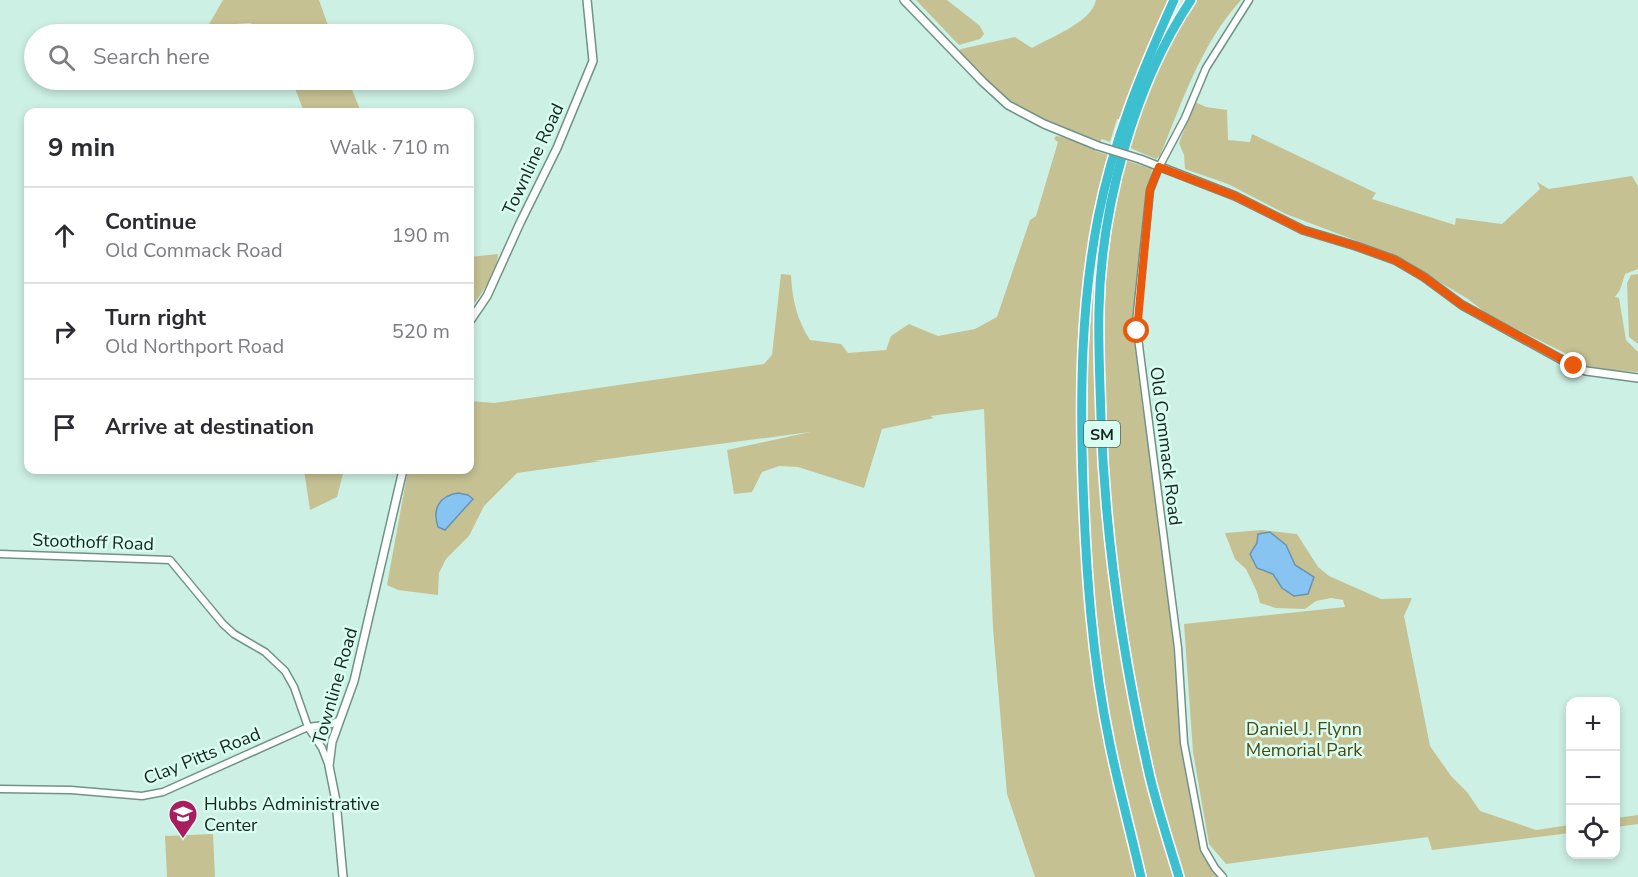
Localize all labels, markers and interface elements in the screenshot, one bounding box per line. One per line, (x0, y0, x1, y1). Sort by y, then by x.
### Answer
search box (24, 24, 474, 90)
icon: search (45, 41, 78, 74)
text: Search here (93, 42, 210, 72)
street label: Townline Road (497, 99, 569, 219)
text: 9 min (48, 130, 115, 165)
text: Walk · 710 m (330, 134, 450, 161)
text: Continue (105, 207, 196, 237)
icon: ahead (48, 219, 81, 252)
text: 190 m (392, 222, 450, 249)
text: Old Commack Road (105, 237, 283, 264)
text: Turn right (105, 303, 206, 333)
icon: right (48, 315, 81, 348)
route start (1123, 317, 1149, 343)
text: 520 m (392, 318, 450, 345)
text: Old Northport Road (105, 333, 284, 360)
route end (1560, 352, 1586, 378)
street label: Old Commack Road (1144, 365, 1188, 527)
icon: arrive (48, 411, 81, 444)
text: Arrive at destination (105, 412, 314, 442)
road number: SM (1084, 421, 1120, 447)
street label: Stoothoff Road (32, 528, 154, 556)
street label: Townline Road (307, 625, 363, 747)
map controls (1566, 697, 1620, 859)
button: + (1566, 697, 1620, 751)
park label: Daniel J. Flynn Memorial Park (1246, 717, 1363, 762)
street label: Clay Pitts Road (140, 722, 264, 790)
button: − (1566, 751, 1620, 805)
place label: Hubbs Administrative Center (204, 792, 380, 837)
school or university icon: Hubbs Administrative Center (167, 798, 199, 840)
button: locate (1566, 805, 1620, 859)

